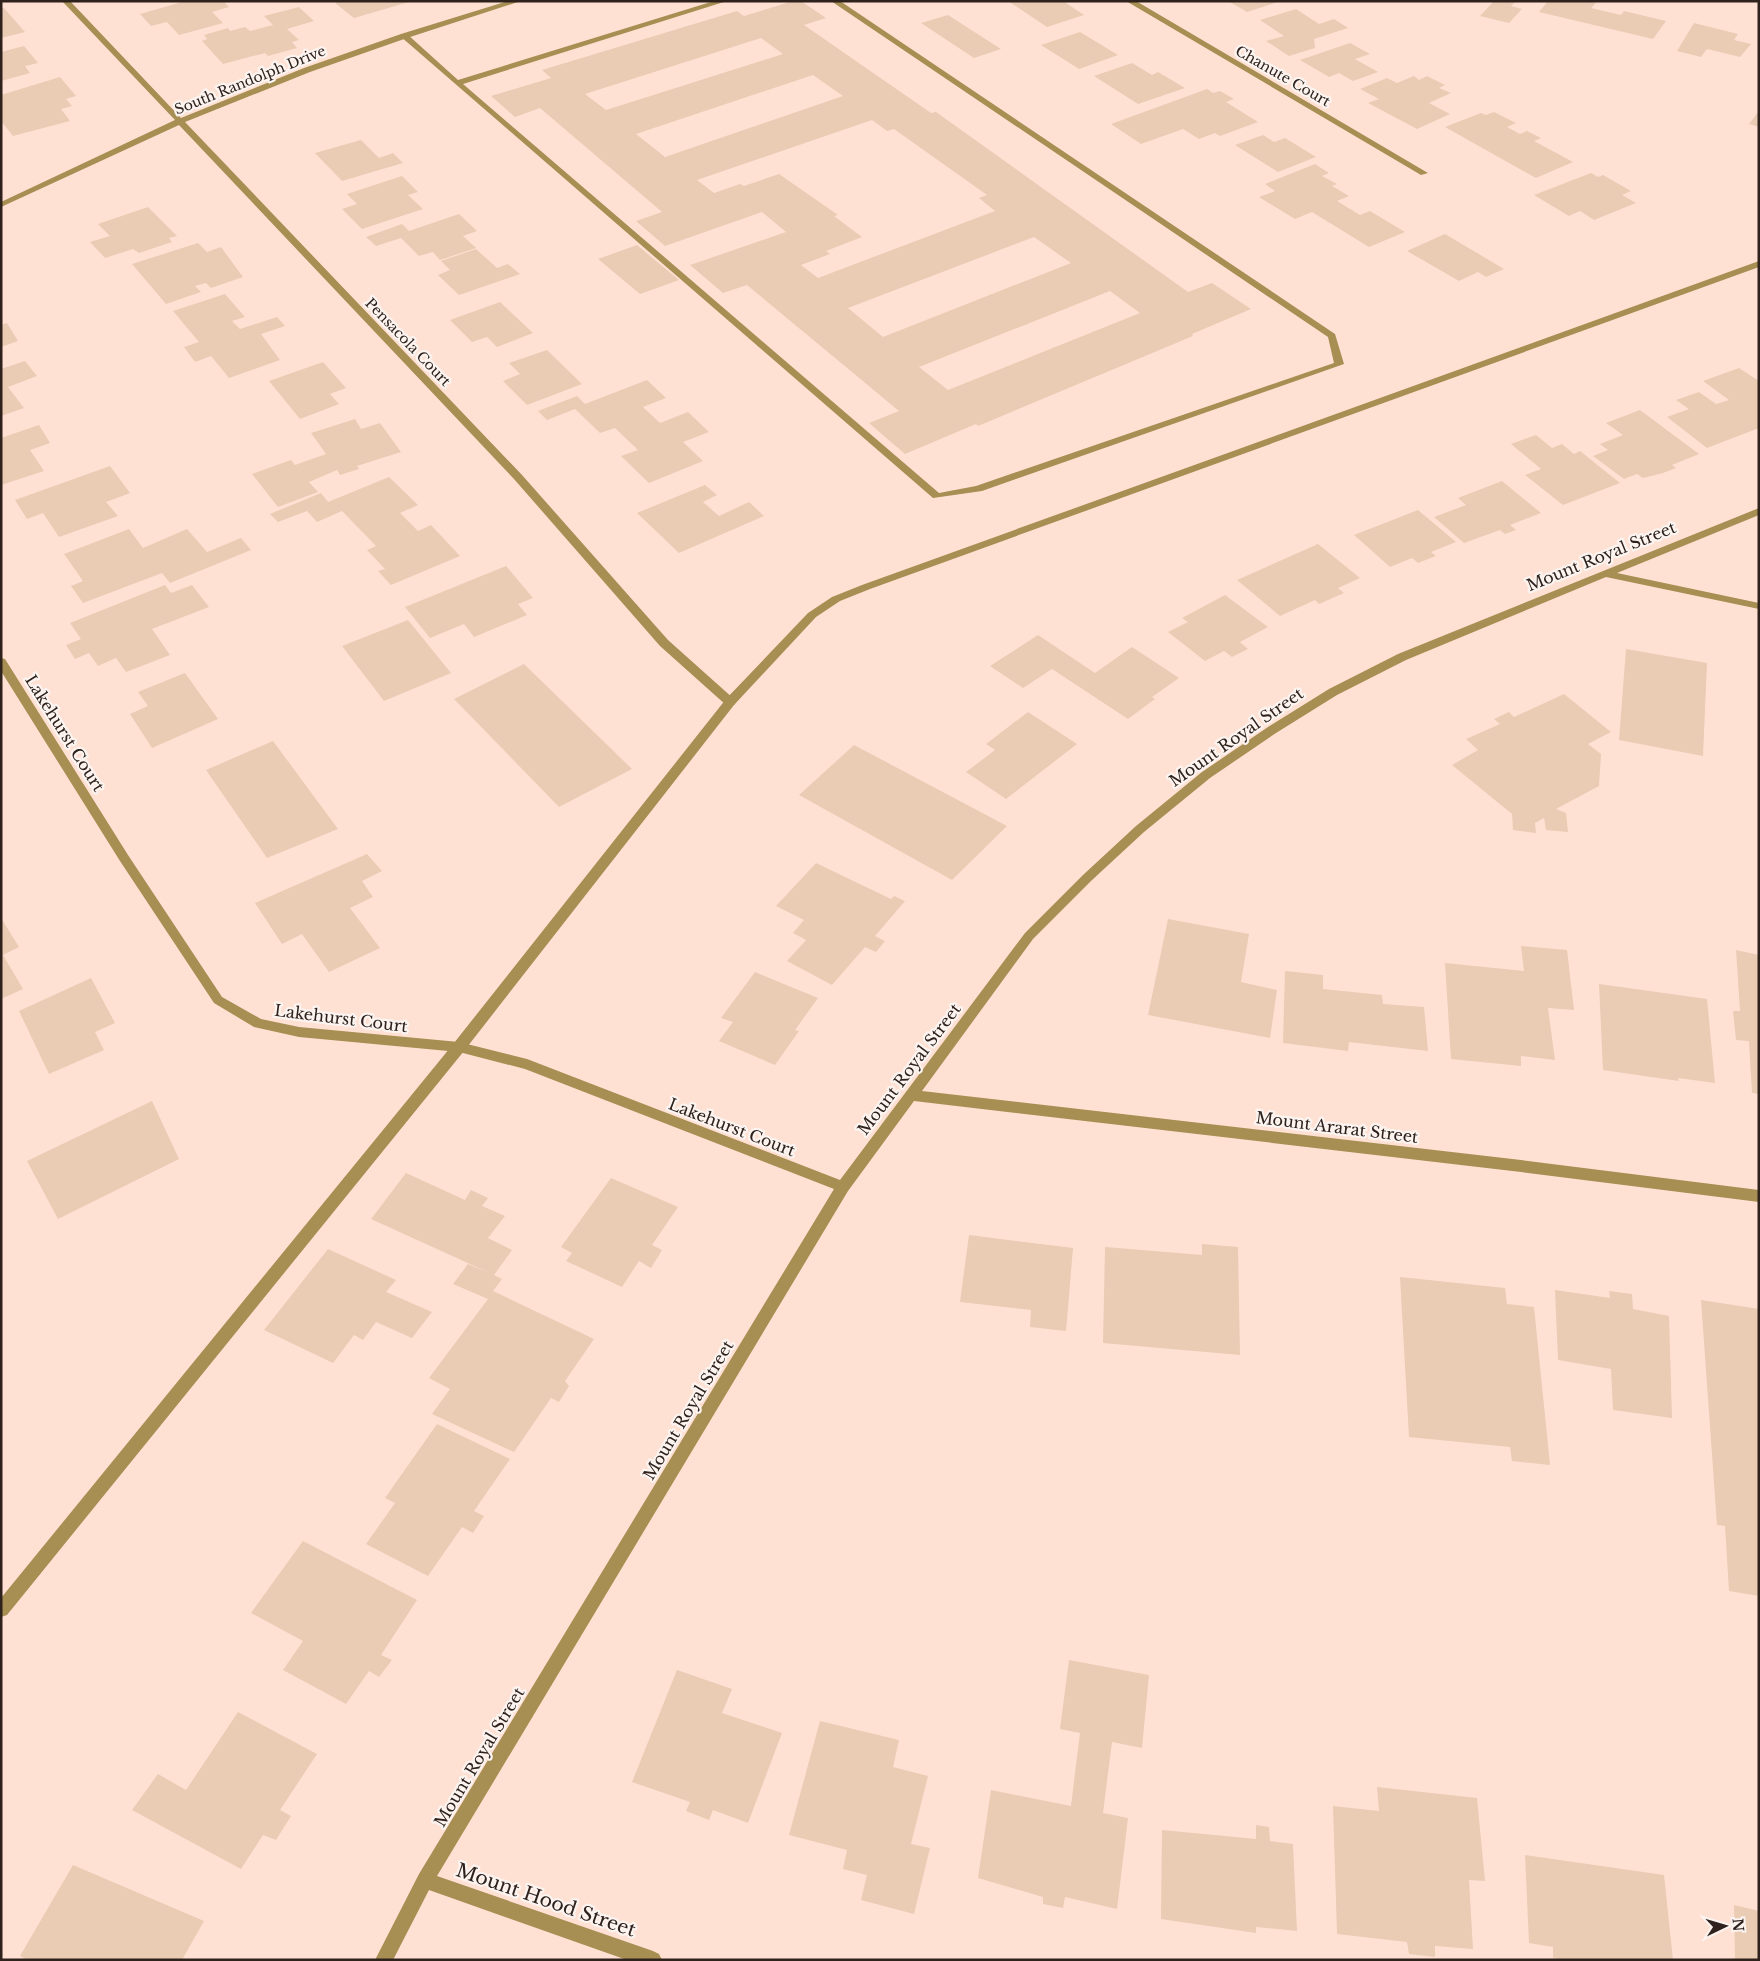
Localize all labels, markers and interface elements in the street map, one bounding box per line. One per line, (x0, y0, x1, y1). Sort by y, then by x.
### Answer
street label: South Randolph Drive (172, 41, 328, 119)
street label: Chanute Court (1232, 42, 1334, 111)
street label: Pensacola Court (361, 294, 455, 390)
street label: Mount Royal Street (1523, 517, 1679, 595)
street label: Lakehurst Court (21, 671, 109, 795)
street label: Mount Royal Street (1165, 683, 1307, 791)
street label: Mount Royal Street (853, 999, 965, 1139)
street label: Lakehurst Court (273, 1000, 409, 1036)
street label: Lakehurst Court (666, 1094, 798, 1160)
street label: Mount Ararat Street (1255, 1107, 1419, 1147)
street label: Mount Royal Street (638, 1337, 738, 1483)
street label: Mount Royal Street (429, 1684, 529, 1830)
street label: Mount Hood Street (453, 1858, 640, 1942)
north arrow (1700, 1901, 1750, 1951)
text: N (1728, 1918, 1747, 1932)

